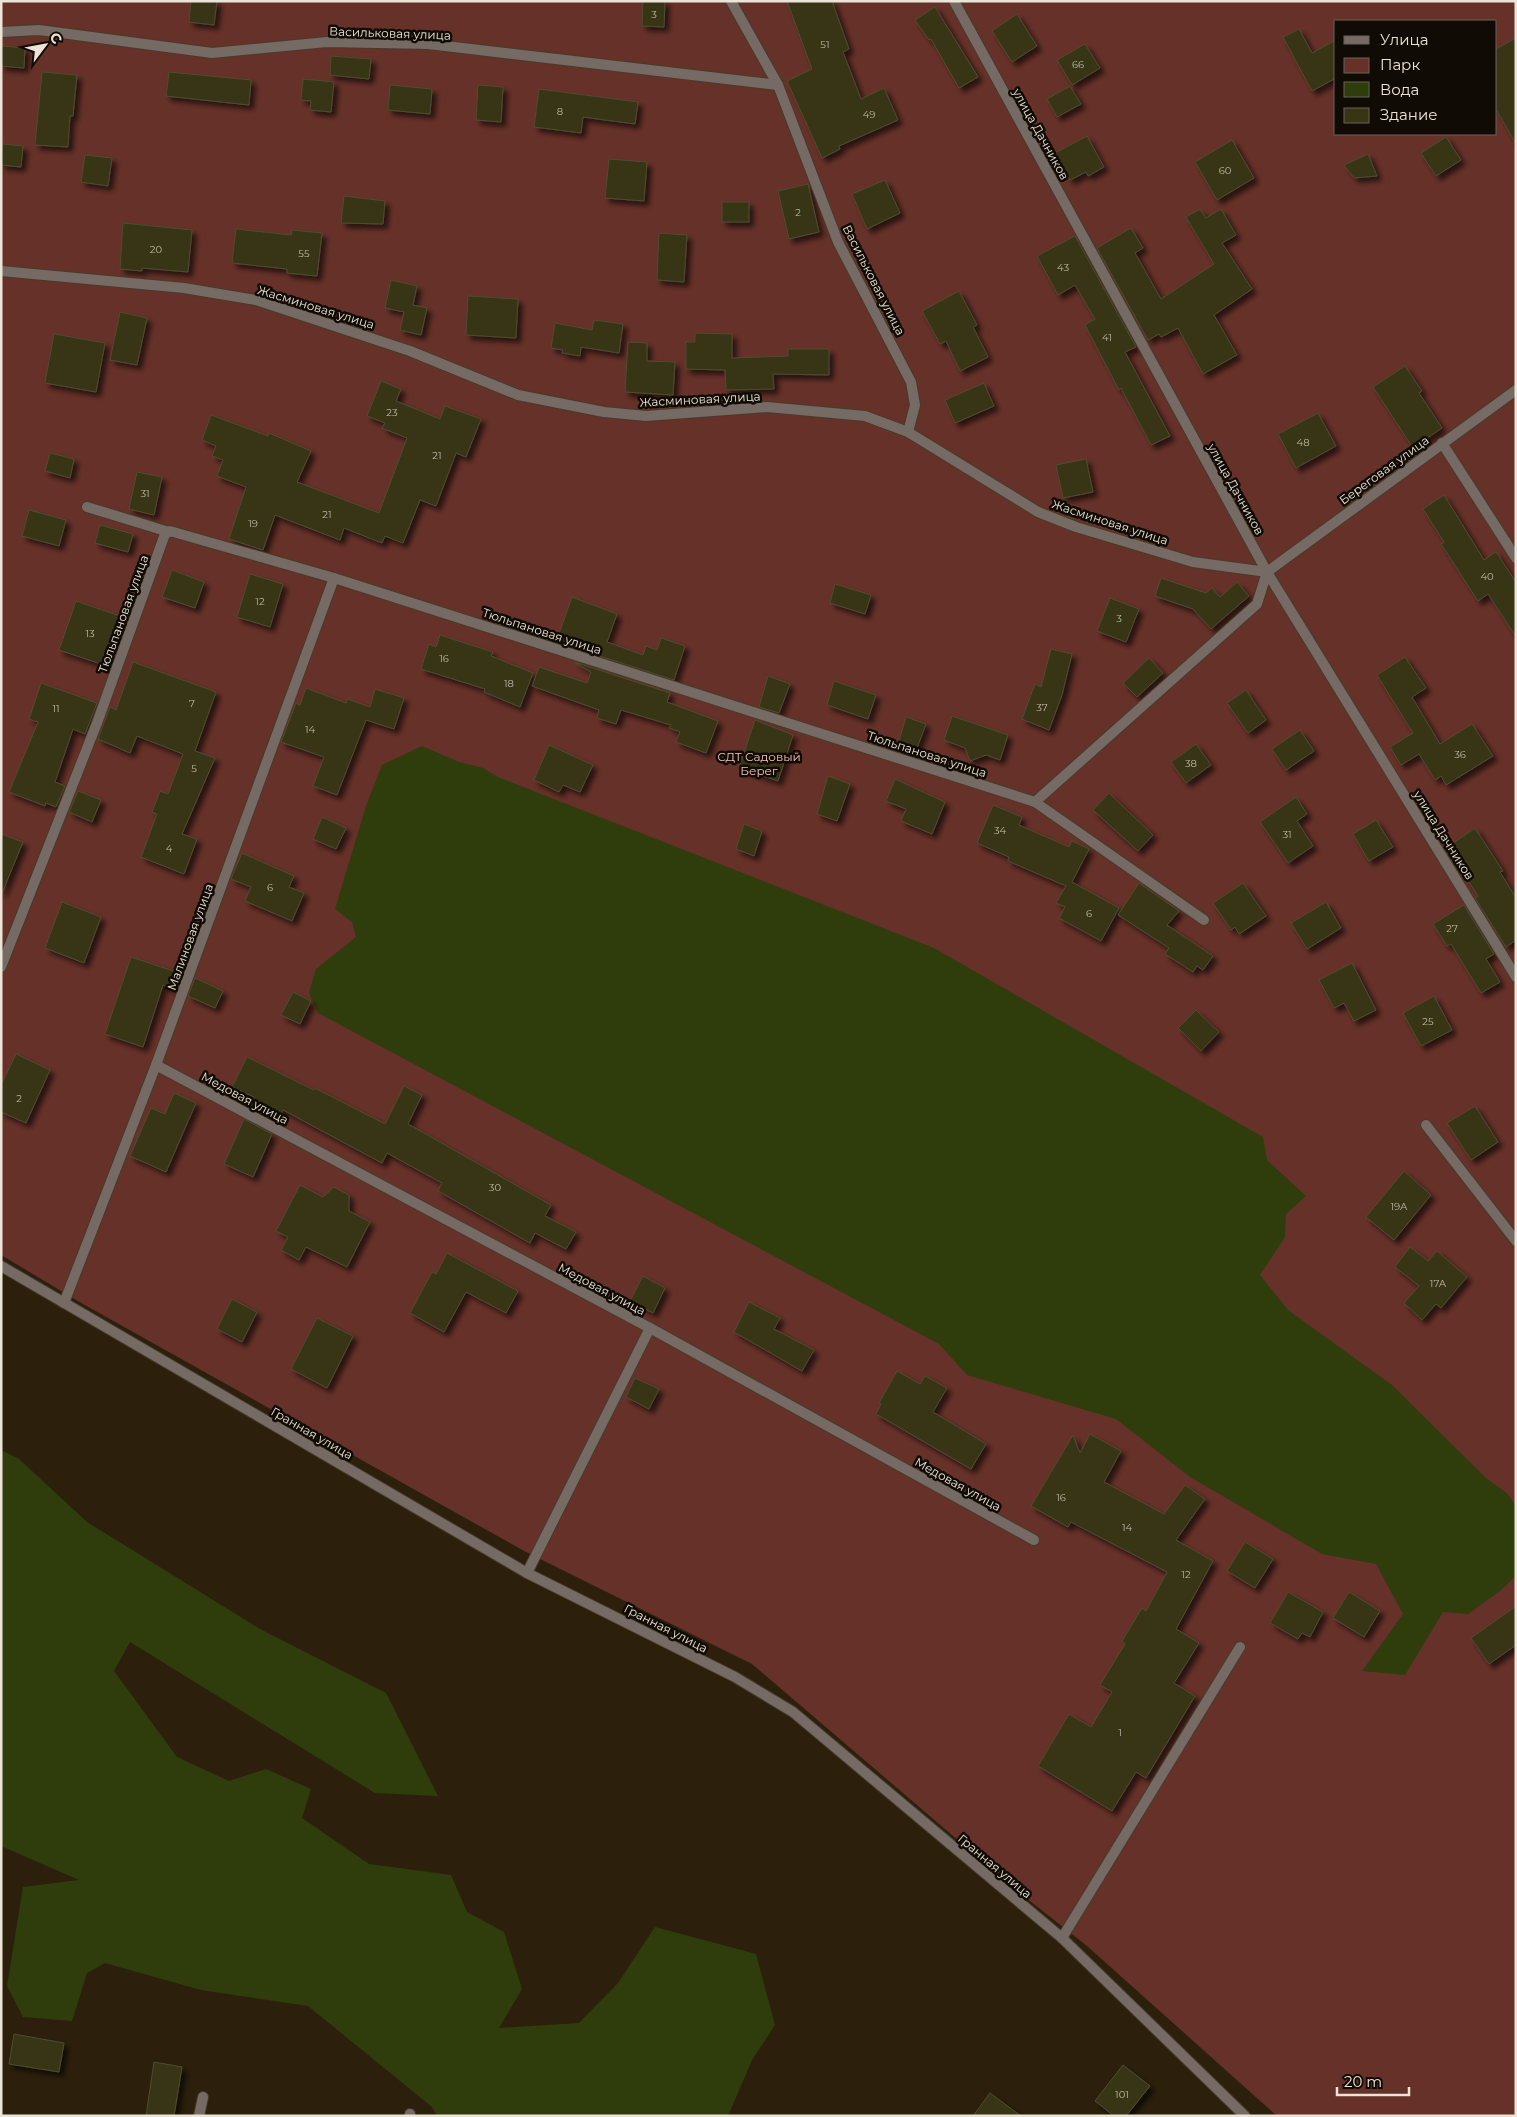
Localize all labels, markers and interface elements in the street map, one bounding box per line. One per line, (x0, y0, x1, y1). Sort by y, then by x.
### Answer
house number: 3 (651, 8, 657, 21)
north arrow (20, 20, 70, 70)
legend (1334, 20, 1497, 135)
street label: Васильковая улица (329, 23, 451, 43)
text: С (46, 29, 66, 47)
text: Улица (1380, 30, 1428, 49)
house number: 51 (820, 38, 830, 51)
text: Парк (1380, 55, 1420, 74)
house number: 66 (1072, 58, 1084, 71)
text: Вода (1380, 80, 1419, 99)
street label: улица Дачников (1009, 85, 1072, 182)
house number: 8 (557, 105, 563, 118)
text: Здание (1380, 105, 1438, 124)
house number: 49 (863, 108, 875, 121)
house number: 60 (1219, 164, 1232, 177)
house number: 2 (795, 206, 801, 219)
street label: Васильковая улица (840, 222, 908, 338)
house number: 20 (150, 243, 163, 256)
house number: 55 (298, 247, 310, 260)
house number: 43 (1057, 261, 1069, 274)
street label: Жасминовая улица (256, 282, 376, 332)
house number: 41 (1102, 331, 1112, 344)
street label: Жасминовая улица (639, 388, 761, 410)
house number: 23 (386, 406, 398, 419)
street label: Береговая улица (1336, 432, 1432, 508)
house number: 48 (1296, 436, 1310, 449)
street label: улица Дачников (1204, 440, 1267, 537)
house number: 21 (432, 449, 442, 462)
house number: 31 (140, 487, 150, 500)
street label: Жасминовая улица (1050, 496, 1170, 548)
house number: 21 (322, 508, 332, 521)
house number: 19 (248, 517, 258, 530)
street label: Тюльпановая улица (95, 553, 151, 675)
house number: 40 (1480, 570, 1494, 583)
house number: 12 (255, 595, 265, 608)
street label: Тюльпановая улица (480, 605, 604, 657)
house number: 3 (1116, 612, 1122, 625)
house number: 13 (85, 627, 95, 640)
house number: 16 (439, 652, 449, 665)
house number: 18 (504, 677, 514, 690)
house number: 7 (189, 697, 195, 710)
house number: 37 (1036, 701, 1048, 714)
house number: 11 (52, 702, 60, 715)
house number: 14 (305, 723, 315, 736)
street label: Тюльпановая улица (865, 728, 989, 780)
house number: 36 (1454, 748, 1466, 761)
park label: СДТ Садовый Берег (717, 749, 801, 778)
house number: 38 (1185, 757, 1197, 770)
house number: 5 (191, 762, 197, 775)
street label: улица Дачников (1410, 787, 1477, 882)
house number: 34 (994, 824, 1007, 837)
house number: 31 (1282, 828, 1292, 841)
house number: 4 (166, 842, 173, 855)
house number: 6 (267, 881, 273, 894)
street label: Малиновая улица (164, 882, 216, 992)
house number: 6 (1086, 907, 1092, 920)
house number: 27 (1446, 922, 1458, 935)
house number: 25 (1422, 1015, 1434, 1028)
street label: Медовая улица (199, 1069, 291, 1127)
house number: 2 (16, 1092, 22, 1105)
house number: 30 (489, 1181, 502, 1194)
house number: 19А (1390, 1200, 1408, 1213)
street label: Медовая улица (556, 1260, 648, 1318)
house number: 17А (1430, 1277, 1447, 1290)
street label: Гранная улица (269, 1404, 355, 1462)
street label: Медовая улица (912, 1454, 1004, 1514)
house number: 16 (1056, 1491, 1066, 1504)
house number: 14 (1122, 1521, 1132, 1534)
house number: 12 (1181, 1568, 1191, 1581)
street label: Гранная улица (622, 1601, 710, 1655)
house number: 1 (1118, 1726, 1122, 1739)
street label: Гранная улица (955, 1831, 1035, 1901)
scale bar (1337, 2064, 1410, 2096)
text: 20 m (1344, 2072, 1382, 2091)
house number: 101 (1115, 2088, 1129, 2101)

